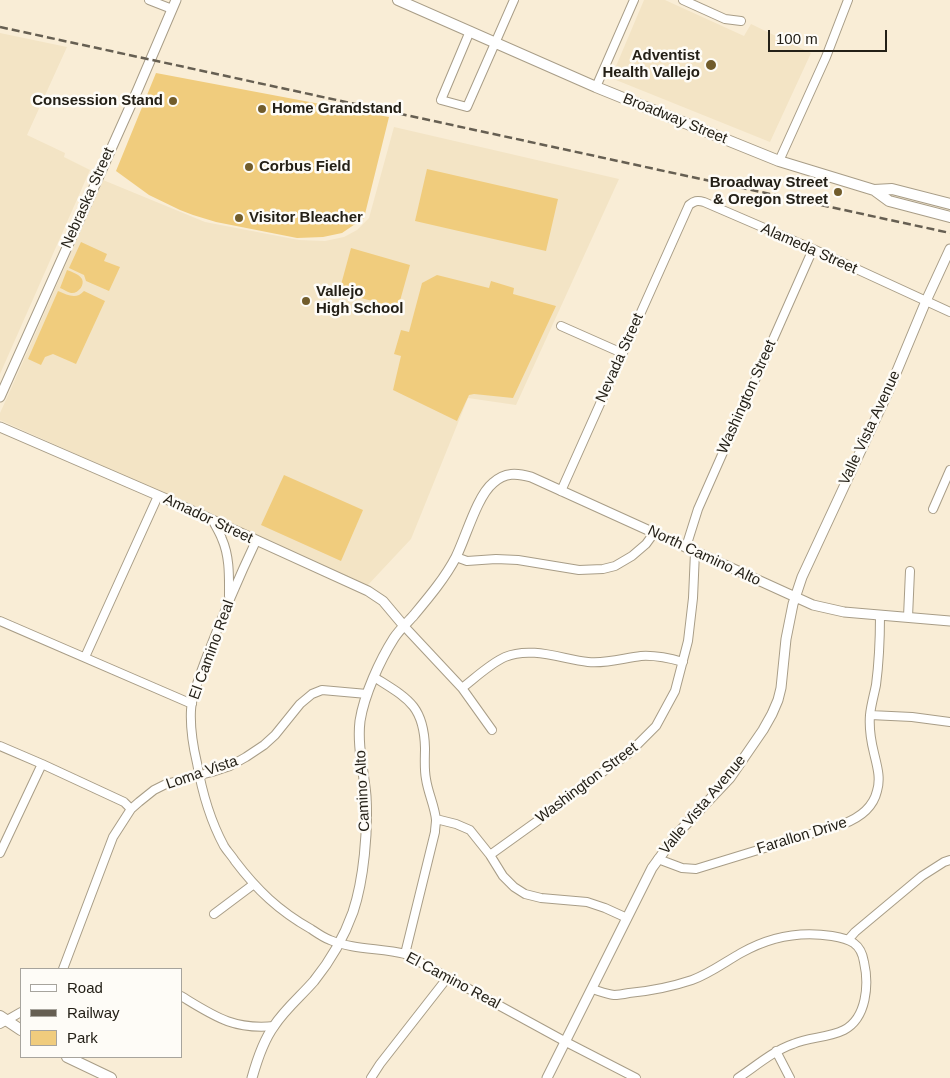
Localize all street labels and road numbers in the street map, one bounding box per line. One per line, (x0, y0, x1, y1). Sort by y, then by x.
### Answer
street label: Broadway Street (620, 90, 730, 148)
street label: Nebraska Street (58, 145, 118, 251)
street label: Alameda Street (758, 220, 860, 278)
street label: Nevada Street (592, 311, 648, 405)
street label: Washington Street (714, 337, 780, 457)
street label: Valle Vista Avenue (836, 368, 904, 488)
street label: Amador Street (160, 490, 256, 548)
street label: North Camino Alto (645, 522, 763, 590)
street label: El Camino Real (186, 598, 238, 702)
street label: Washington Street (533, 739, 641, 827)
street label: Camino Alto (352, 750, 374, 832)
street label: Loma Vista (164, 752, 240, 794)
street label: Valle Vista Avenue (656, 752, 750, 858)
street label: Farallon Drive (755, 814, 849, 858)
street label: El Camino Real (403, 949, 503, 1013)

